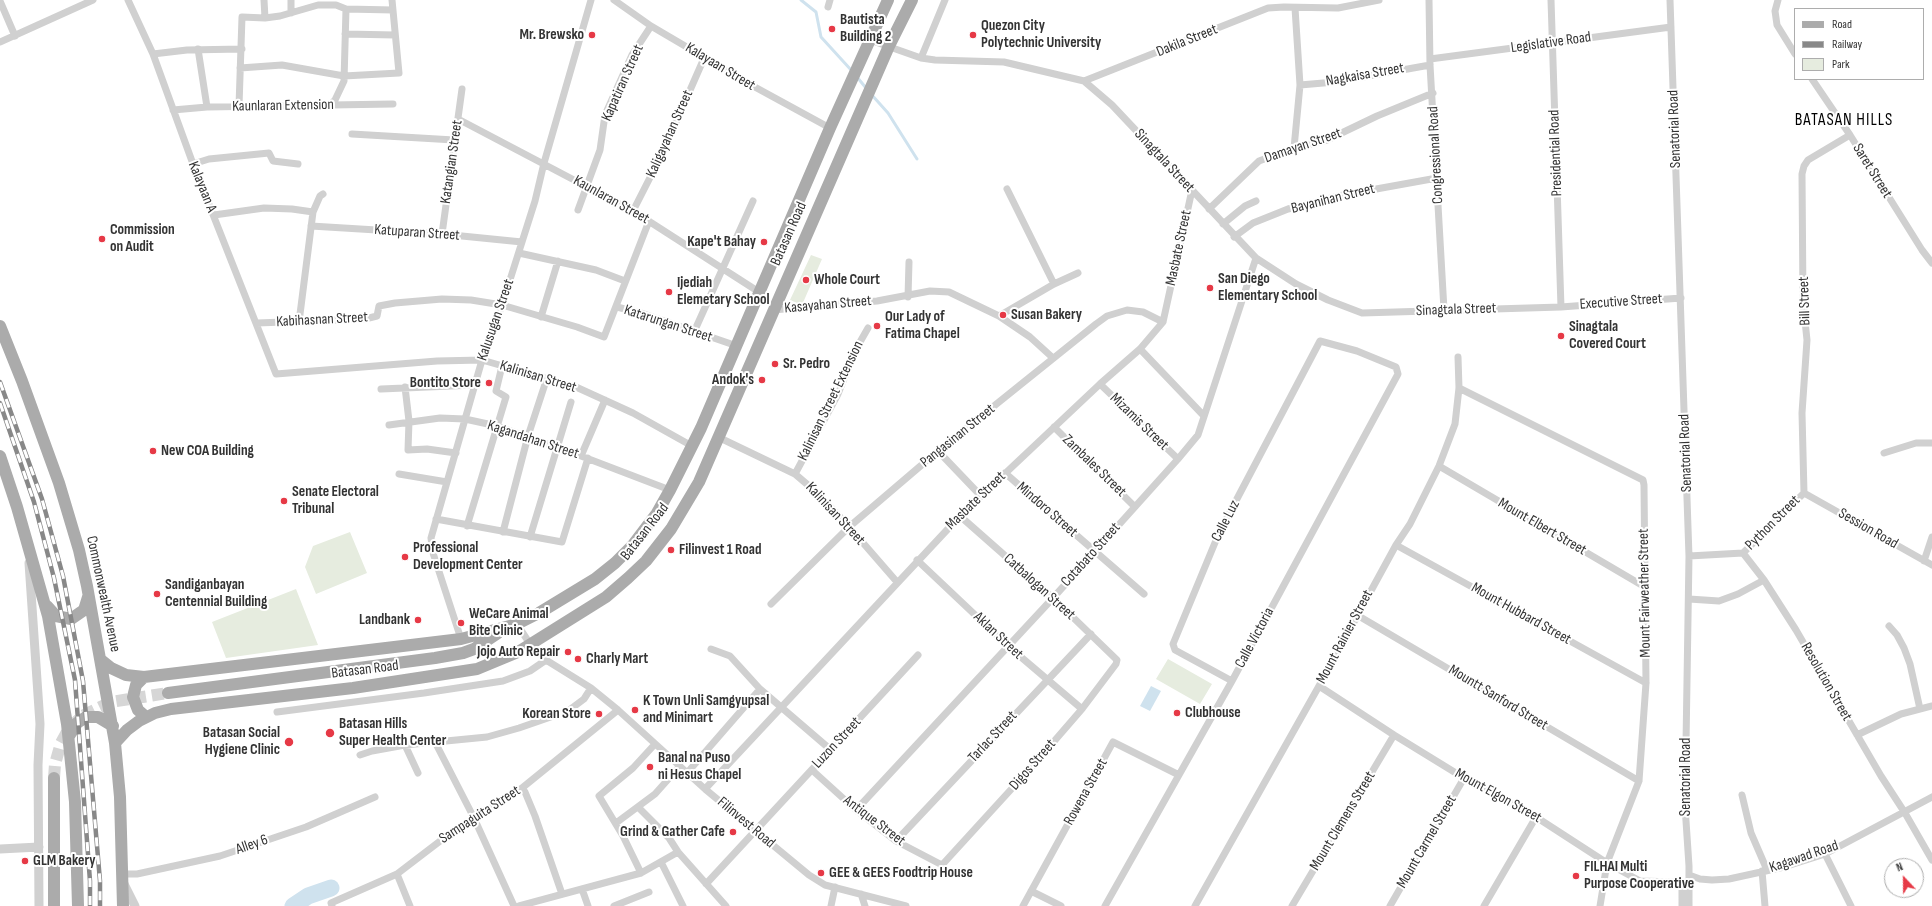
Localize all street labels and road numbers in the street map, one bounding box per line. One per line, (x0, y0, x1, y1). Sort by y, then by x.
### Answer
street label: Dakila Street (1154, 21, 1220, 61)
street label: Legislative Road (1510, 28, 1592, 58)
street label: Kalayaan Street (682, 39, 758, 95)
street label: Kapatiran Street (598, 42, 648, 124)
street label: Nagkaisa Street (1325, 59, 1405, 91)
street label: Kaligayahan Street (643, 87, 697, 181)
street label: Senatorial Road (1665, 90, 1685, 168)
street label: Kaunlaran Extension (232, 96, 334, 116)
street label: Congressional Road (1424, 106, 1448, 204)
street label: Presidential Road (1545, 109, 1567, 197)
street label: Katangian Street (437, 119, 467, 205)
street label: Damayan Street (1262, 124, 1344, 168)
street label: Sinagtala Street (1130, 126, 1198, 196)
street label: Saret Street (1848, 140, 1896, 202)
street label: Kalayaan A (184, 159, 220, 215)
street label: Kaunlaran Street (570, 172, 652, 228)
street label: Bayanihan Street (1289, 180, 1377, 218)
street label: Batasan Road (767, 199, 811, 269)
street label: Masbate Street (1162, 209, 1196, 287)
street label: Katuparan Street (374, 221, 460, 245)
street label: Bill Street (1795, 276, 1815, 326)
street label: Kalusugan Street (474, 277, 518, 363)
street label: Executive Street (1579, 290, 1663, 314)
street label: Kasayahan Street (784, 292, 872, 318)
street label: Sinagtala Street (1416, 300, 1496, 320)
street label: Katarungan Street (622, 301, 714, 347)
street label: Kabihasnan Street (276, 309, 368, 331)
street label: Kalinisan Street Extension (794, 338, 868, 464)
street label: Kalinisan Street (498, 357, 578, 397)
street label: Mizamis Street (1106, 390, 1172, 454)
street label: Pangasinan Street (917, 400, 999, 472)
street label: Senatorial Road (1676, 414, 1696, 492)
street label: Kagandahan Street (485, 417, 581, 463)
street label: Zambales Street (1058, 431, 1130, 501)
street label: Masbate Street (942, 468, 1010, 534)
street label: Kalinisan Street (801, 479, 869, 549)
street label: Mindoro Street (1013, 479, 1081, 541)
street label: Python Street (1742, 492, 1804, 554)
street label: Mount Elbert Street (1495, 494, 1589, 560)
street label: Calle Luz (1208, 497, 1244, 545)
street label: Batasan Road (617, 500, 673, 564)
street label: Session Road (1835, 505, 1901, 553)
street label: Cotabato Street (1057, 519, 1125, 591)
street label: Mount Fairweather Street (1635, 528, 1655, 658)
street label: Commonwealth Avenue (82, 534, 124, 654)
street label: Catbalogan Street (999, 550, 1079, 624)
street label: Mount Hubbard Street (1468, 579, 1574, 649)
street label: Mount Rainier Street (1313, 587, 1377, 687)
street label: Calle Victoria (1232, 605, 1278, 671)
street label: Aklan Street (969, 608, 1027, 664)
street label: Resolution Street (1796, 640, 1856, 724)
street label: Batasan Road (330, 657, 400, 683)
street label: Mountt Sanford Street (1445, 661, 1551, 735)
street label: Tarlac Street (965, 708, 1021, 766)
street label: Luzon Street (809, 714, 865, 772)
street label: Digos Street (1006, 736, 1060, 794)
street label: Senatorial Road (1677, 738, 1695, 816)
street label: Rowena Street (1060, 755, 1112, 829)
street label: Mount Elgon Street (1451, 765, 1545, 827)
street label: Mount Clemens Street (1306, 768, 1380, 874)
street label: Sampaguita Street (436, 782, 524, 848)
street label: Antique Street (839, 792, 909, 850)
street label: Mount Carmel Street (1393, 792, 1461, 892)
street label: Filinvest Road (713, 794, 779, 852)
street label: Alley 6 (234, 831, 270, 859)
street label: Kagawad Road (1767, 837, 1841, 877)

